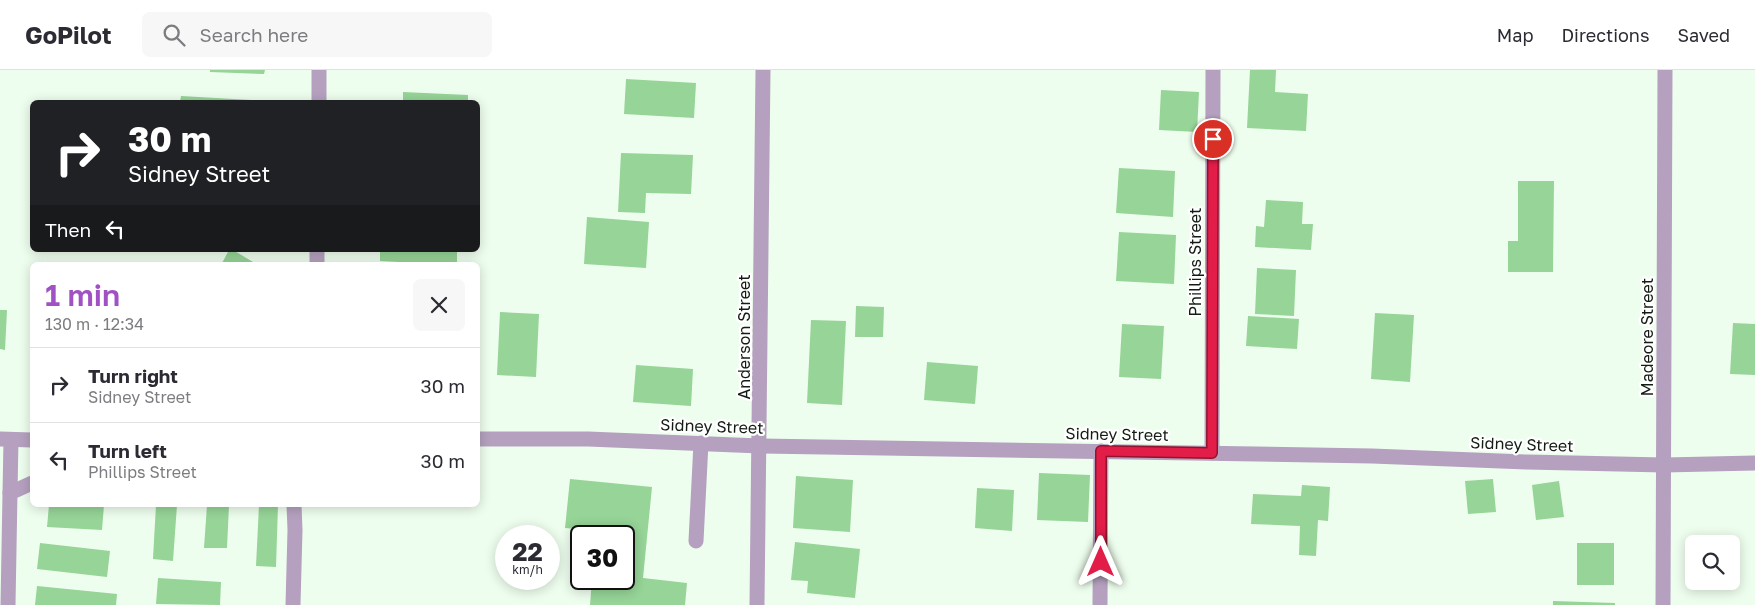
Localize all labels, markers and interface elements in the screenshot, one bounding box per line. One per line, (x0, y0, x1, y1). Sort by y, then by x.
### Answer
search box (142, 12, 492, 57)
text: GoPilot (25, 20, 112, 49)
icon: search (160, 21, 188, 49)
text: Search here (200, 23, 308, 46)
text: Map (1497, 24, 1533, 46)
text: Directions (1561, 24, 1649, 46)
text: Saved (1677, 24, 1730, 46)
text: 30 m (128, 118, 211, 160)
pin (1192, 118, 1234, 160)
icon: right (45, 120, 110, 185)
icon: arrive (1199, 125, 1227, 153)
text: Sidney Street (128, 160, 270, 187)
street label: Phillips Street (1185, 208, 1205, 316)
icon: left (101, 215, 129, 243)
text: Then (45, 218, 91, 241)
street label: Anderson Street (734, 274, 754, 400)
text: 1 min (45, 277, 120, 313)
street label: Madeore Street (1637, 278, 1657, 396)
button: close (413, 279, 465, 331)
text: 130 m · 12:34 (45, 314, 144, 334)
text: Turn right (88, 364, 178, 387)
icon: right (45, 371, 73, 399)
text: 30 m (421, 374, 465, 397)
text: Sidney Street (88, 387, 192, 407)
street label: Sidney Street (660, 414, 764, 438)
street label: Sidney Street (1065, 423, 1169, 445)
street label: Sidney Street (1470, 432, 1574, 456)
text: Turn left (88, 439, 167, 462)
icon: left (45, 446, 73, 474)
text: 30 m (421, 449, 465, 472)
text: Phillips Street (88, 462, 197, 482)
speed limit sign: 30 (570, 525, 635, 590)
position arrow (1074, 535, 1126, 587)
map controls (1685, 535, 1740, 590)
button: search (1685, 535, 1740, 590)
text: 22 (512, 536, 543, 567)
text: km/h (512, 562, 543, 577)

